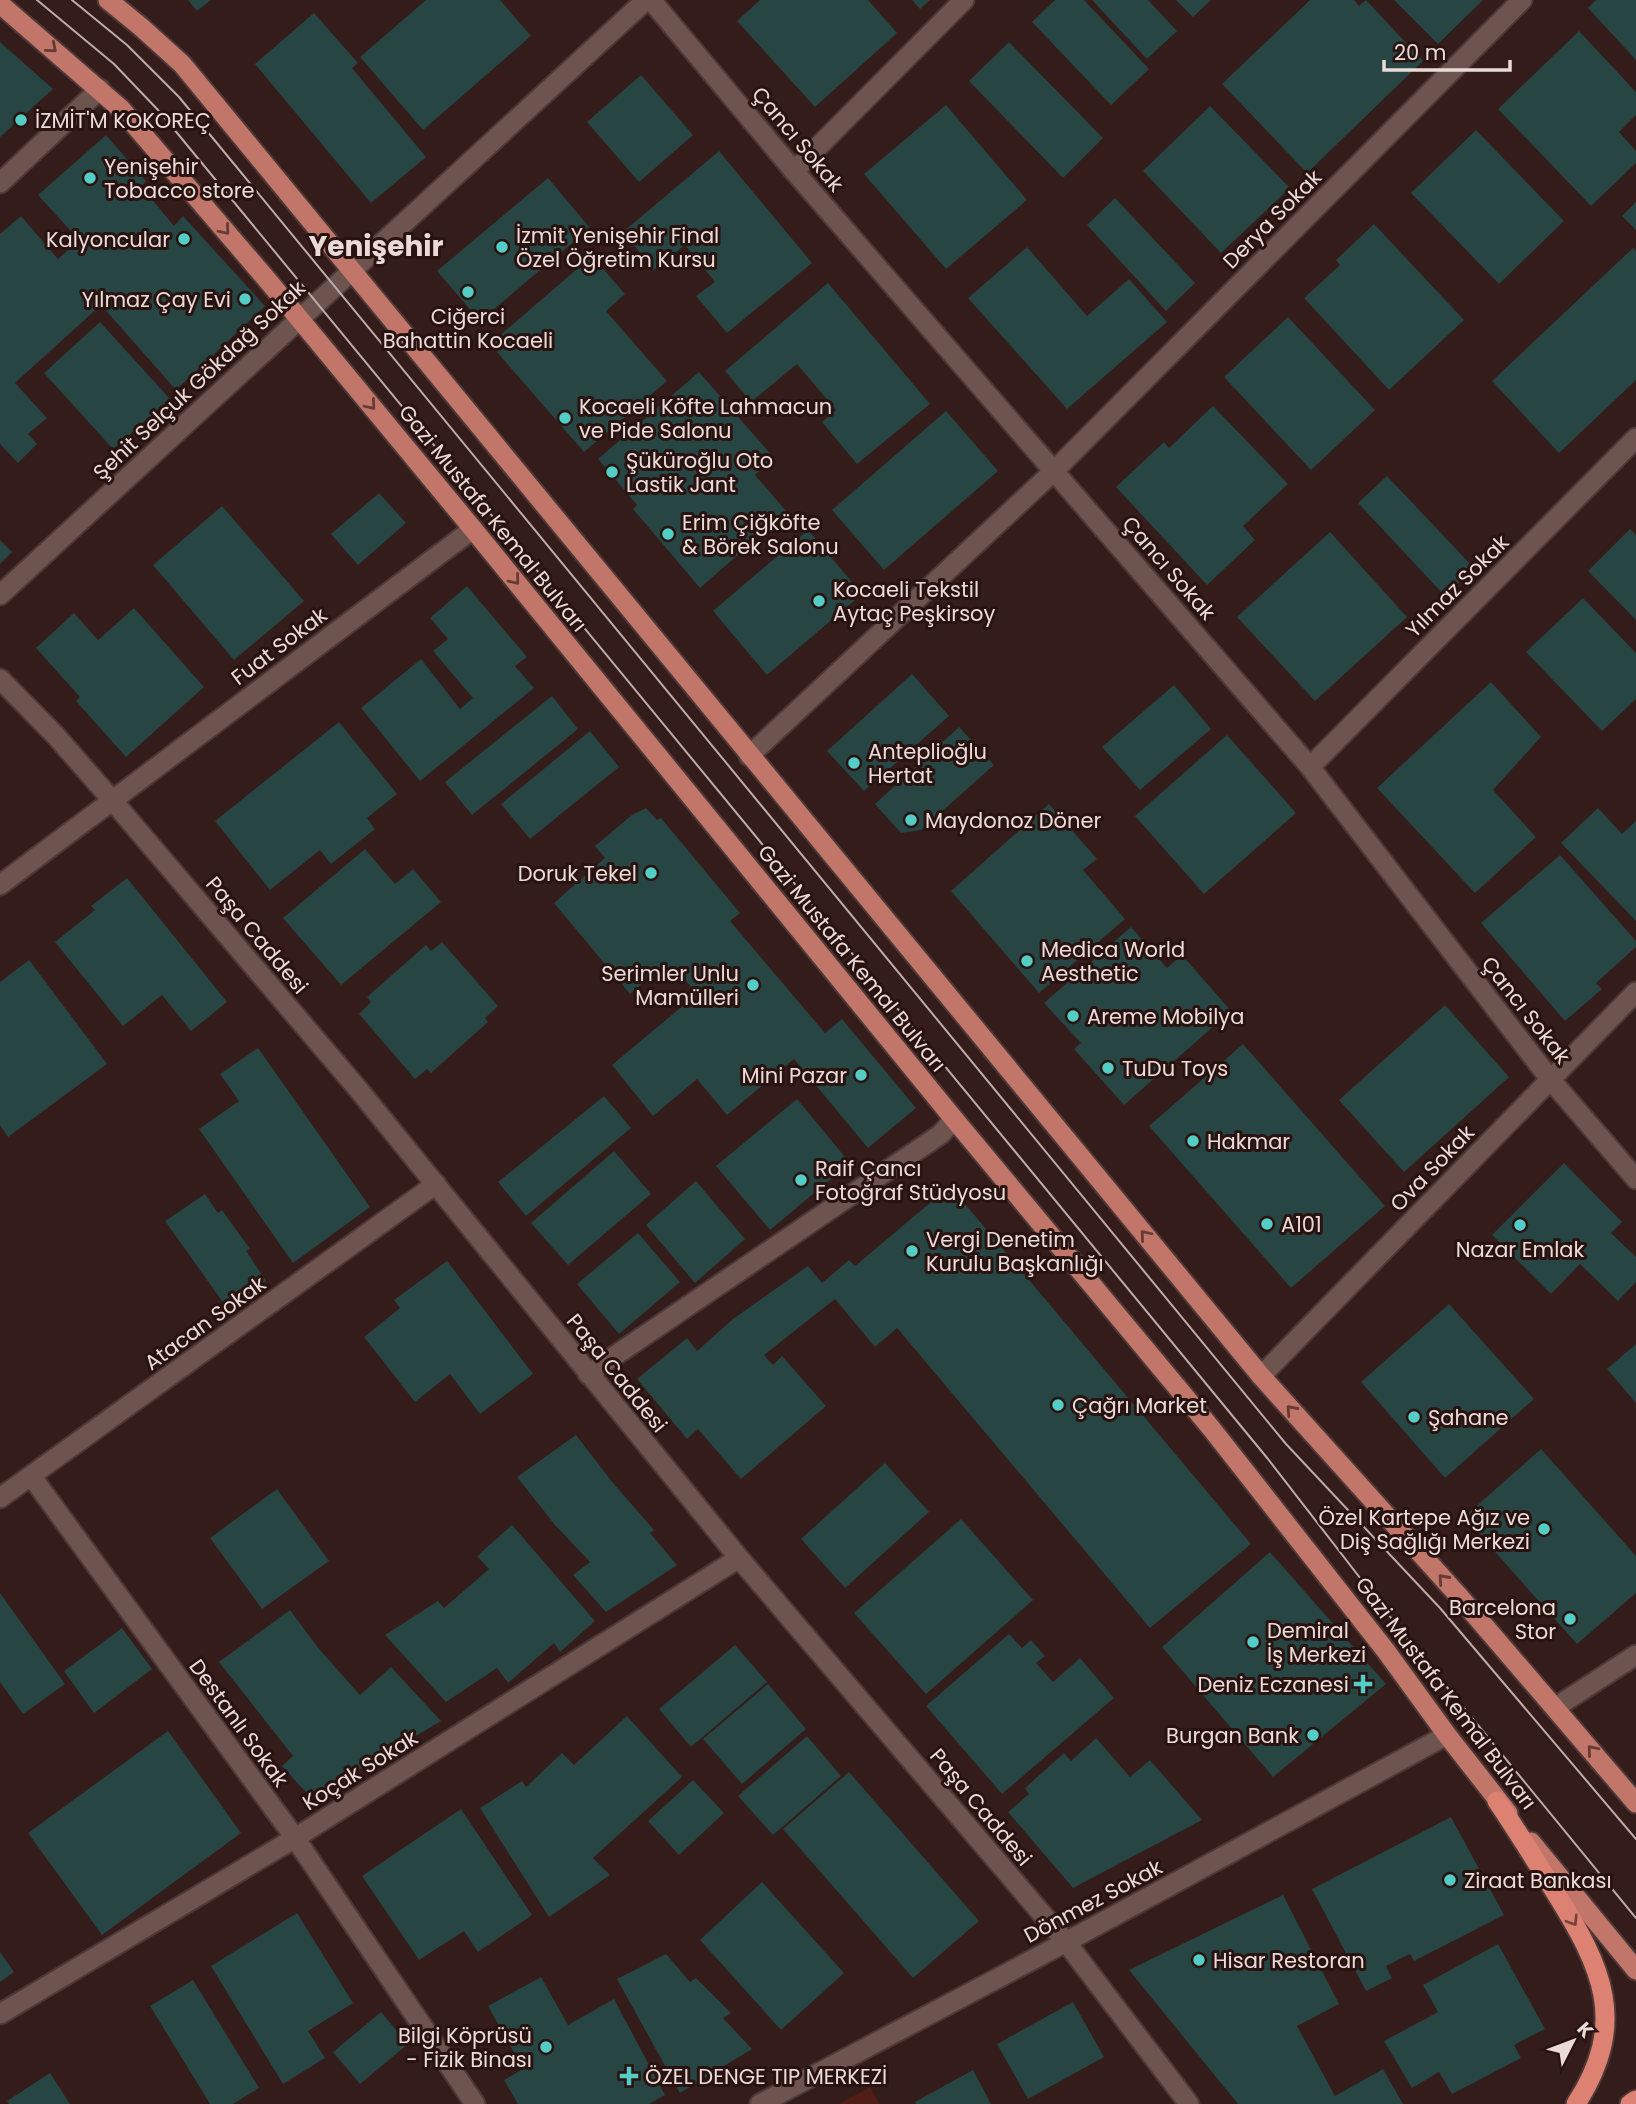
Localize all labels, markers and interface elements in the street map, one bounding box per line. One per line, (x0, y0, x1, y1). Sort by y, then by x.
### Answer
scale bar (1384, 28, 1510, 72)
text: 20 m (1394, 38, 1447, 67)
one-way arrow (44, 40, 57, 52)
street label: Çancı Sokak (745, 80, 851, 198)
place label: İZMİT'M KOKOREÇ (35, 106, 211, 135)
marker: İZMİT'M KOKOREÇ (13, 112, 29, 128)
place label: Yenişehir Tobacco store (104, 152, 255, 205)
street label: Derya Sokak (1216, 163, 1328, 275)
marker: Yenişehir Tobacco store (82, 170, 98, 186)
place label: İzmit Yenişehir Final Özel Öğretim Kursu (516, 221, 719, 274)
one-way arrow (217, 222, 229, 235)
place label: Kalyoncular (46, 225, 170, 254)
district label: Yenişehir (308, 227, 444, 266)
marker: Kalyoncular (176, 231, 192, 247)
marker: İzmit Yenişehir Final Özel Öğretim Kursu (494, 239, 510, 255)
street label: Şehit Selçuk Gökdağ Sokak (86, 274, 312, 486)
marker: Ciğerci Bahattin Kocaeli (460, 284, 476, 300)
place label: Yılmaz Çay Evi (82, 285, 231, 314)
marker: Yılmaz Çay Evi (237, 291, 253, 307)
place label: Ciğerci Bahattin Kocaeli (383, 302, 553, 355)
place label: Kocaeli Köfte Lahmacun ve Pide Salonu (579, 392, 832, 445)
one-way arrow (362, 397, 375, 410)
street label: Gazi Mustafa Kemal Bulvarı (392, 398, 594, 638)
marker: Kocaeli Köfte Lahmacun ve Pide Salonu (557, 410, 573, 426)
place label: Şüküroğlu Oto Lastik Jant (626, 446, 773, 499)
marker: Şüküroğlu Oto Lastik Jant (604, 464, 620, 480)
place label: Erim Çiğköfte & Börek Salonu (682, 508, 839, 561)
street label: Çancı Sokak (1116, 510, 1222, 626)
marker: Erim Çiğköfte & Börek Salonu (660, 526, 676, 542)
street label: Yılmaz Sokak (1399, 528, 1515, 644)
one-way arrow (507, 573, 520, 585)
place label: Kocaeli Tekstil Aytaç Peşkirsoy (833, 575, 996, 628)
marker: Kocaeli Tekstil Aytaç Peşkirsoy (811, 593, 827, 609)
street label: Fuat Sokak (225, 600, 333, 692)
place label: Anteplioğlu Hertat (868, 737, 987, 790)
marker: Anteplioğlu Hertat (846, 755, 862, 771)
place label: Maydonoz Döner (925, 806, 1102, 835)
marker: Maydonoz Döner (903, 812, 919, 828)
street label: Gazi Mustafa Kemal Bulvarı (751, 838, 953, 1078)
place label: Doruk Tekel (518, 859, 637, 888)
marker: Doruk Tekel (643, 865, 659, 881)
street label: Paşa Caddesi (199, 870, 315, 1000)
place label: Medica World Aesthetic (1041, 935, 1185, 988)
street label: Çancı Sokak (1475, 950, 1577, 1070)
marker: Medica World Aesthetic (1019, 953, 1035, 969)
place label: Serimler Unlu Mamülleri (601, 959, 739, 1012)
marker: Serimler Unlu Mamülleri (745, 977, 761, 993)
place label: Areme Mobilya (1087, 1002, 1244, 1031)
marker: Areme Mobilya (1065, 1008, 1081, 1024)
place label: TuDu Toys (1122, 1054, 1228, 1083)
marker: TuDu Toys (1100, 1060, 1116, 1076)
place label: Mini Pazar (742, 1061, 847, 1090)
marker: Mini Pazar (853, 1067, 869, 1083)
street label: Ova Sokak (1383, 1118, 1481, 1218)
place label: Hakmar (1207, 1127, 1290, 1156)
marker: Hakmar (1185, 1133, 1201, 1149)
place label: Raif Çancı Fotoğraf Stüdyosu (815, 1154, 1006, 1207)
marker: Raif Çancı Fotoğraf Stüdyosu (793, 1172, 809, 1188)
place label: A101 (1281, 1210, 1322, 1239)
marker: A101 (1259, 1216, 1275, 1232)
marker: Nazar Emlak (1512, 1217, 1528, 1233)
place label: Vergi Denetim Kurulu Başkanlığı (926, 1225, 1104, 1278)
one-way arrow (1140, 1231, 1153, 1243)
place label: Nazar Emlak (1456, 1235, 1585, 1264)
marker: Vergi Denetim Kurulu Başkanlığı (904, 1243, 920, 1259)
street label: Atacan Sokak (138, 1269, 272, 1377)
street label: Paşa Caddesi (560, 1308, 674, 1438)
place label: Çağrı Market (1072, 1391, 1207, 1420)
marker: Çağrı Market (1050, 1397, 1066, 1413)
place label: Şahane (1428, 1403, 1509, 1432)
one-way arrow (1287, 1405, 1299, 1418)
marker: Şahane (1406, 1409, 1422, 1425)
place label: Özel Kartepe Ağız ve Diş Sağlığı Merkezi (1319, 1503, 1530, 1556)
marker: Özel Kartepe Ağız ve Diş Sağlığı Merkezi (1536, 1521, 1552, 1537)
street label: Gazi Mustafa Kemal Bulvarı (1349, 1571, 1543, 1815)
one-way arrow (1439, 1574, 1451, 1587)
place label: Barcelona Stor (1449, 1593, 1556, 1646)
marker: Barcelona Stor (1562, 1611, 1578, 1627)
place label: Demiral İş Merkezi (1267, 1616, 1366, 1669)
marker: Demiral İş Merkezi (1245, 1634, 1261, 1650)
street label: Destanlı Sokak (183, 1653, 295, 1793)
place label: Deniz Eczanesi (1198, 1670, 1349, 1699)
marker: Deniz Eczanesi (1355, 1676, 1371, 1692)
place label: Burgan Bank (1166, 1721, 1299, 1750)
street label: Koçak Sokak (297, 1723, 423, 1817)
marker: Burgan Bank (1305, 1727, 1321, 1743)
street label: Paşa Caddesi (923, 1742, 1039, 1872)
one-way arrow (1588, 1746, 1600, 1759)
street label: Dönmez Sokak (1019, 1852, 1168, 1950)
place label: Ziraat Bankası (1464, 1866, 1612, 1895)
marker: Ziraat Bankası (1442, 1872, 1458, 1888)
one-way arrow (1564, 1913, 1577, 1926)
place label: Hisar Restoran (1213, 1946, 1365, 1975)
marker: Hisar Restoran (1191, 1952, 1207, 1968)
north arrow (1538, 2006, 1608, 2076)
text: K (1571, 2016, 1600, 2044)
place label: Bilgi Köprüsü - Fizik Binası (398, 2021, 532, 2074)
marker: Bilgi Köprüsü - Fizik Binası (538, 2039, 554, 2055)
place label: ÖZEL DENGE TIP MERKEZİ (645, 2062, 887, 2091)
marker: ÖZEL DENGE TIP MERKEZİ (619, 2066, 639, 2086)

